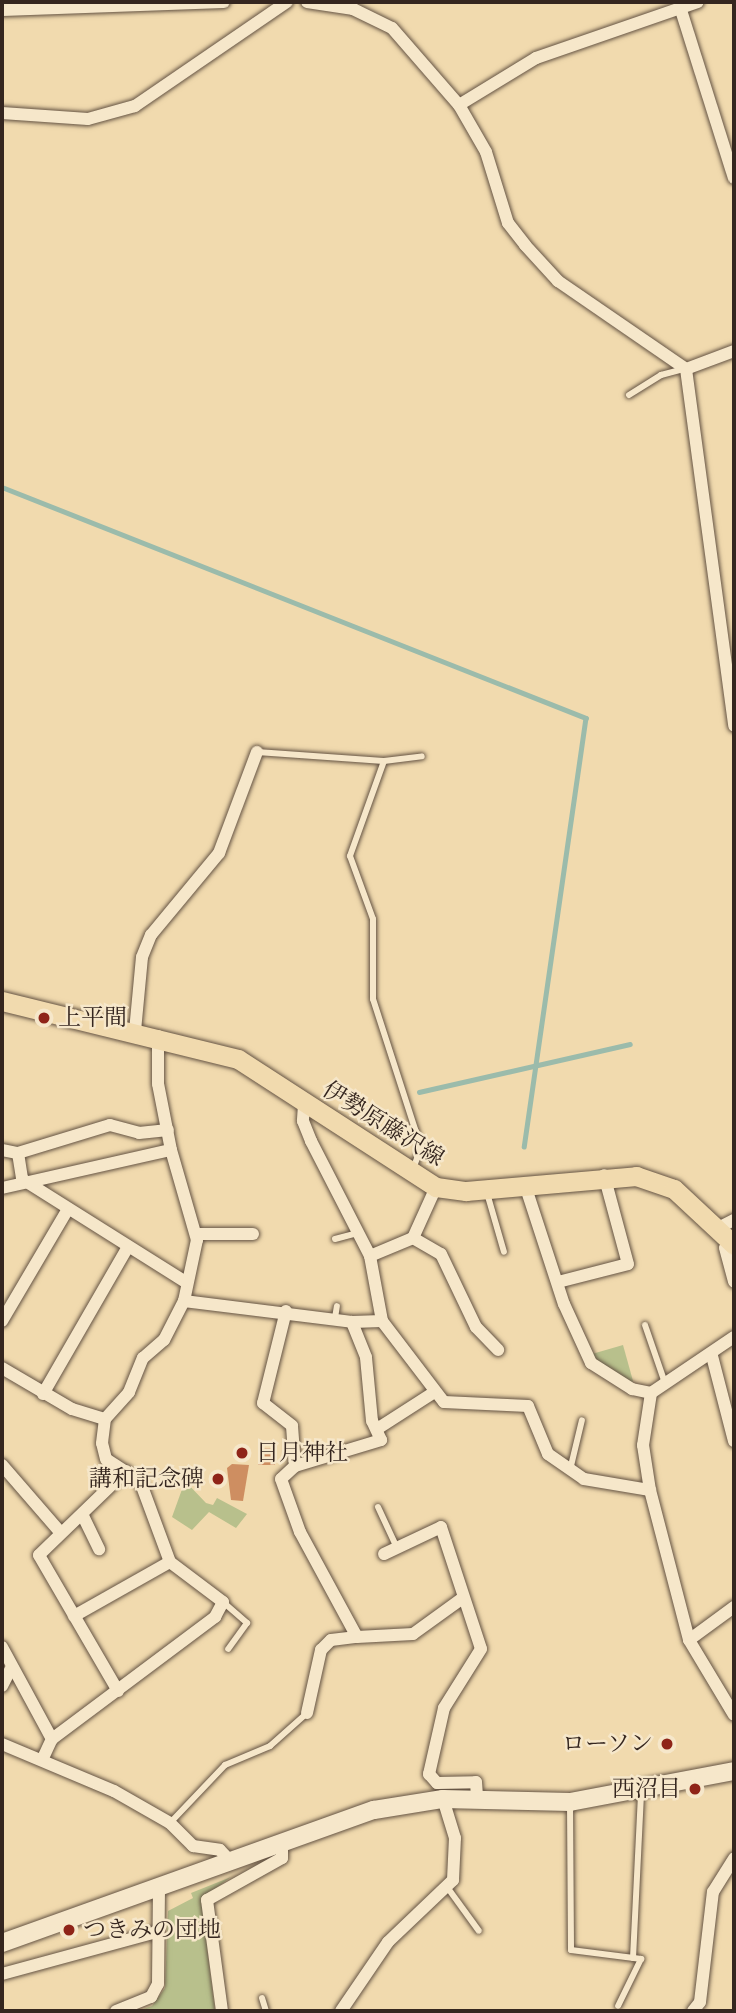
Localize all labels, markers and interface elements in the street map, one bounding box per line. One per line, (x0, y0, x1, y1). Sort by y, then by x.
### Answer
place label: 上平間 (58, 1004, 127, 1032)
marker: 上平間 (36, 1010, 52, 1026)
street label: 伊勢原藤沢線 (317, 1076, 449, 1172)
place label: 日月神社 (256, 1439, 348, 1467)
marker: 日月神社 (234, 1445, 250, 1461)
place label: 講和記念碑 (89, 1465, 204, 1493)
marker: 講和記念碑 (210, 1471, 226, 1487)
place label: ローソン (561, 1730, 653, 1758)
marker: ローソン (659, 1736, 675, 1752)
place label: 西沼目 (612, 1775, 681, 1803)
marker: 西沼目 (687, 1781, 703, 1797)
place label: つきみの団地 (83, 1916, 221, 1944)
marker: つきみの団地 (61, 1922, 77, 1938)

